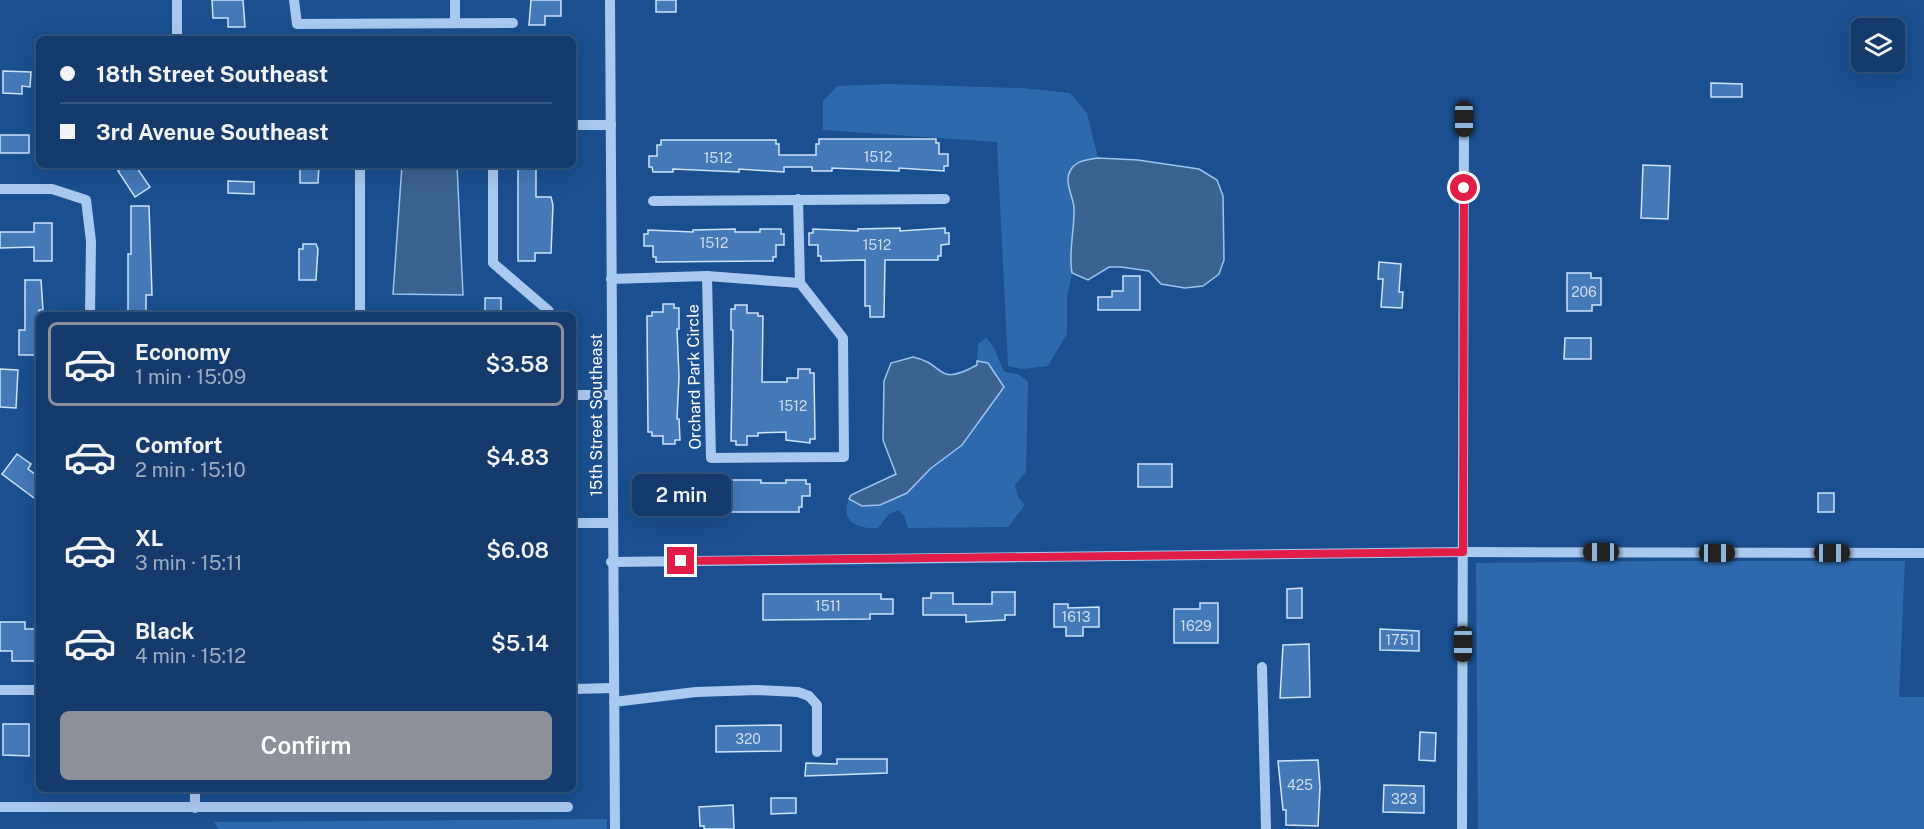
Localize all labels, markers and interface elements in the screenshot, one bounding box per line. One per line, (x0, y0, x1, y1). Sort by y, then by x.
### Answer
map controls (1851, 18, 1905, 72)
button: layers (1851, 18, 1905, 72)
text: 18th Street Southeast (96, 61, 328, 87)
car (1455, 101, 1473, 137)
text: 3rd Avenue Southeast (96, 119, 329, 145)
house number: 1512 (864, 149, 892, 165)
house number: 1512 (704, 150, 732, 166)
route start (1450, 174, 1477, 201)
house number: 1512 (700, 235, 728, 251)
house number: 1512 (863, 237, 891, 253)
house number: 206 (1571, 284, 1597, 300)
street label: Orchard Park Circle (683, 304, 705, 450)
street label: 15th Street Southeast (587, 333, 606, 497)
icon: car (63, 337, 117, 391)
text: Economy (135, 339, 231, 365)
text: $3.58 (485, 351, 549, 377)
text: 1 min · 15:09 (135, 365, 246, 389)
house number: 1512 (779, 398, 807, 414)
icon: car (63, 430, 117, 484)
text: Comfort (135, 432, 222, 458)
text: $4.83 (486, 444, 549, 470)
text: 2 min · 15:10 (135, 458, 246, 482)
callout: 2 min (632, 474, 730, 516)
text: 2 min (656, 483, 707, 507)
icon: car (63, 523, 117, 577)
text: XL (135, 525, 163, 551)
text: $6.08 (486, 537, 549, 563)
car (1583, 543, 1619, 561)
car (1699, 544, 1735, 562)
car (1814, 544, 1850, 562)
route end (667, 547, 694, 574)
text: 3 min · 15:11 (135, 551, 242, 575)
house number: 1511 (815, 598, 841, 614)
house number: 1613 (1062, 609, 1091, 625)
icon: car (63, 616, 117, 670)
text: Black (135, 618, 194, 644)
house number: 1629 (1180, 618, 1212, 634)
car (1454, 626, 1472, 662)
text: $5.14 (491, 630, 549, 656)
house number: 1751 (1386, 632, 1414, 648)
text: 4 min · 15:12 (135, 644, 246, 668)
button: Confirm (60, 711, 552, 780)
house number: 320 (735, 731, 761, 747)
house number: 425 (1287, 777, 1313, 793)
house number: 323 (1391, 791, 1417, 807)

